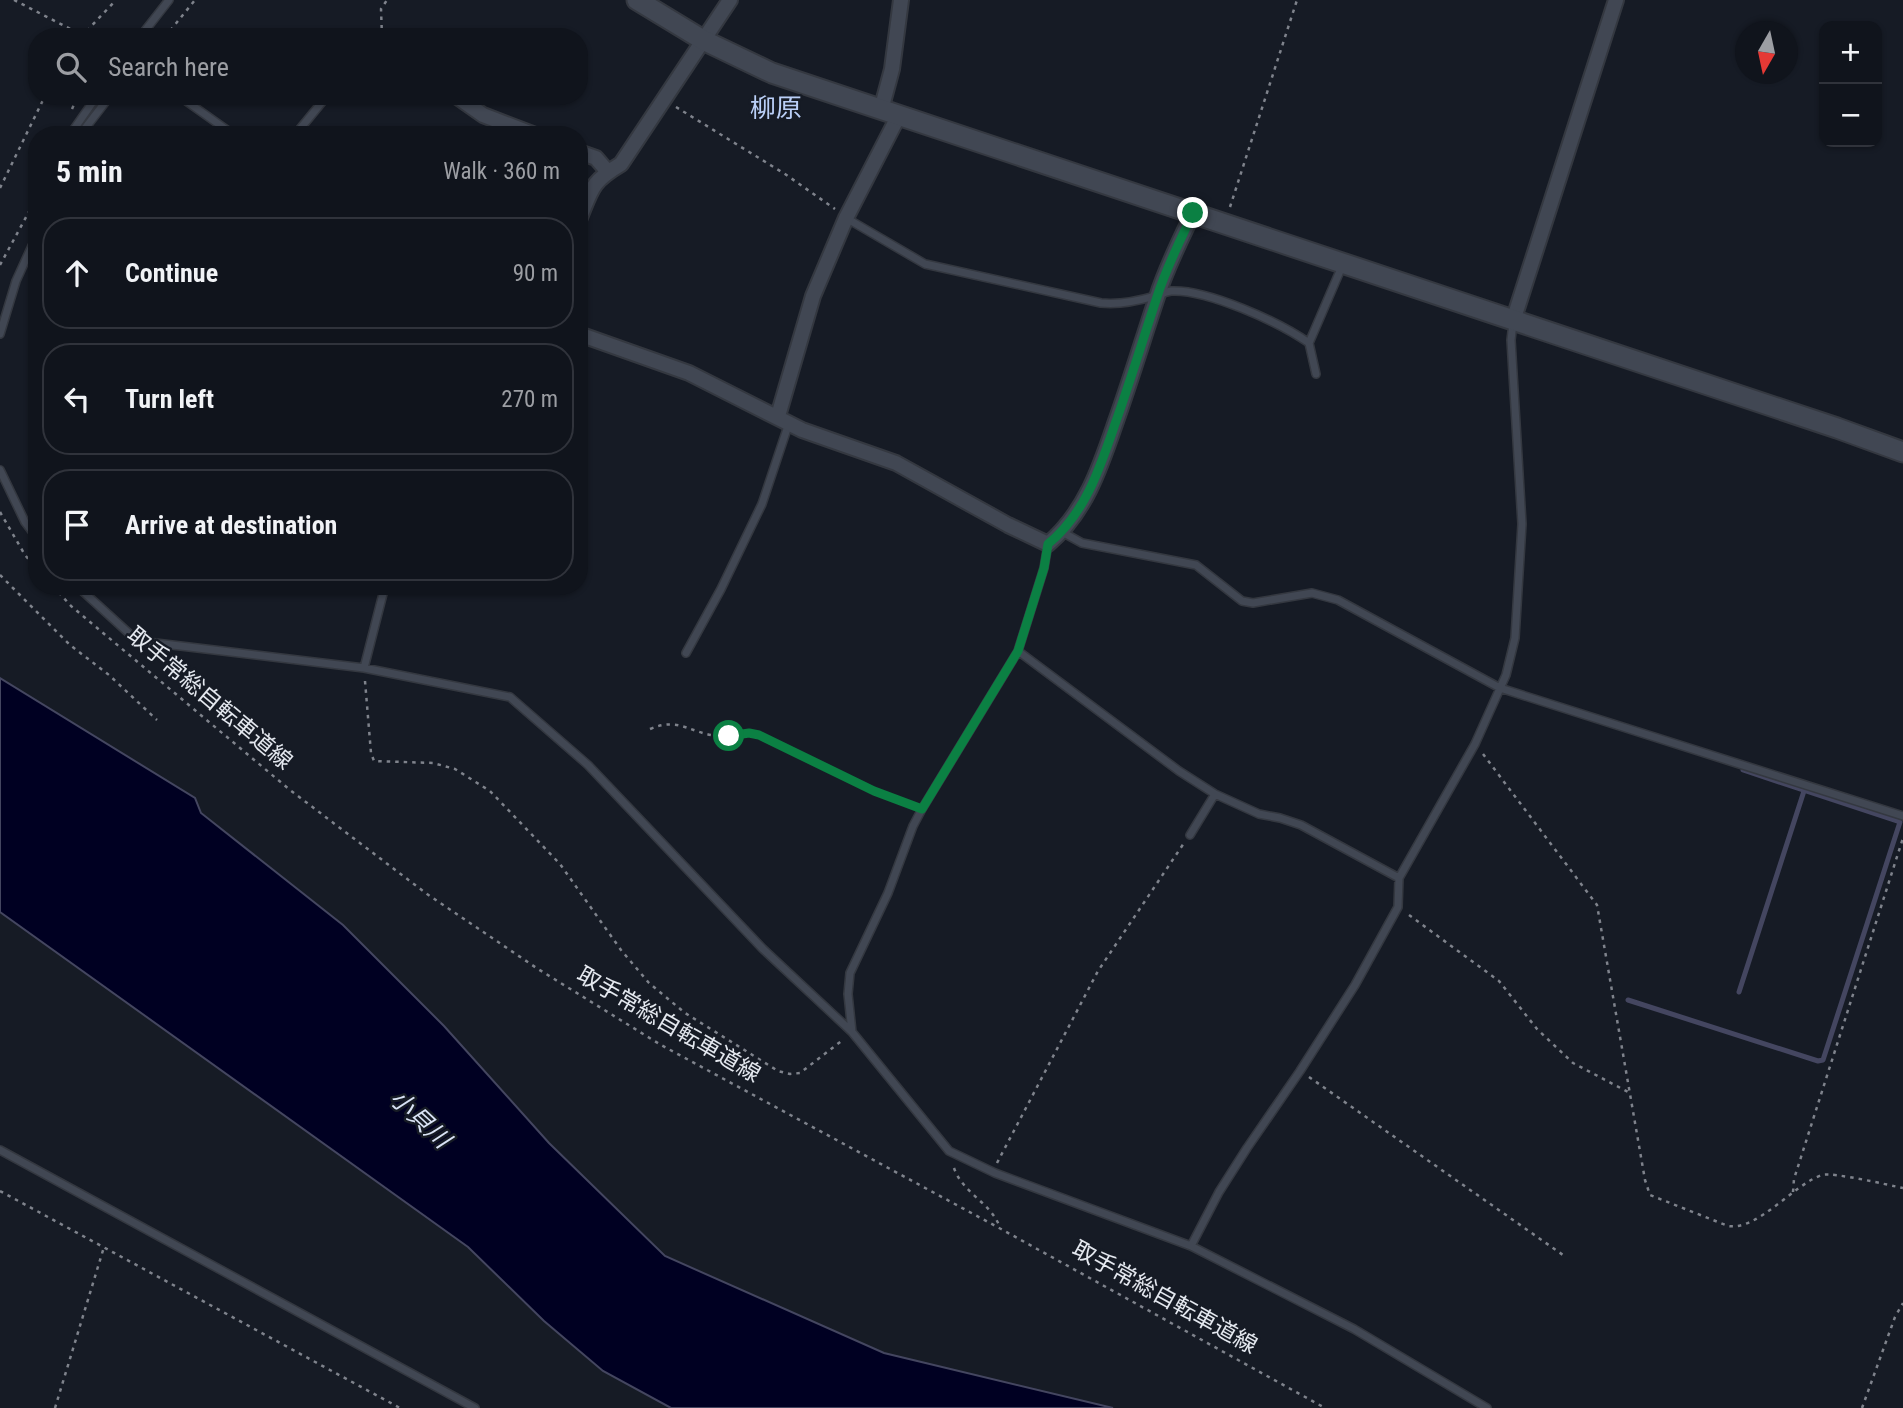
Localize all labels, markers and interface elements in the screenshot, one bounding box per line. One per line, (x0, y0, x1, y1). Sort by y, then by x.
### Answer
north arrow (1735, 21, 1798, 84)
map controls (1819, 21, 1882, 147)
button: + (1819, 21, 1882, 84)
search box (28, 28, 588, 105)
icon: search (52, 48, 90, 86)
text: Search here (108, 52, 229, 82)
button: − (1819, 84, 1882, 147)
district label: 柳原 (750, 93, 802, 123)
text: 5 min (56, 154, 123, 189)
text: Walk · 360 m (443, 158, 560, 185)
route end (1177, 197, 1208, 228)
icon: ahead (58, 254, 96, 292)
text: Continue (125, 258, 218, 288)
text: 90 m (513, 260, 558, 287)
icon: left (58, 380, 96, 418)
text: Turn left (125, 384, 214, 414)
text: 270 m (501, 386, 558, 413)
icon: arrive (58, 506, 96, 544)
text: Arrive at destination (125, 510, 337, 540)
street label: 取手常総自転車道線 (122, 622, 298, 775)
route start (713, 720, 744, 751)
street label: 取手常総自転車道線 (572, 961, 765, 1088)
water label: 小貝川 (384, 1084, 458, 1156)
street label: 取手常総自転車道線 (1068, 1235, 1262, 1359)

